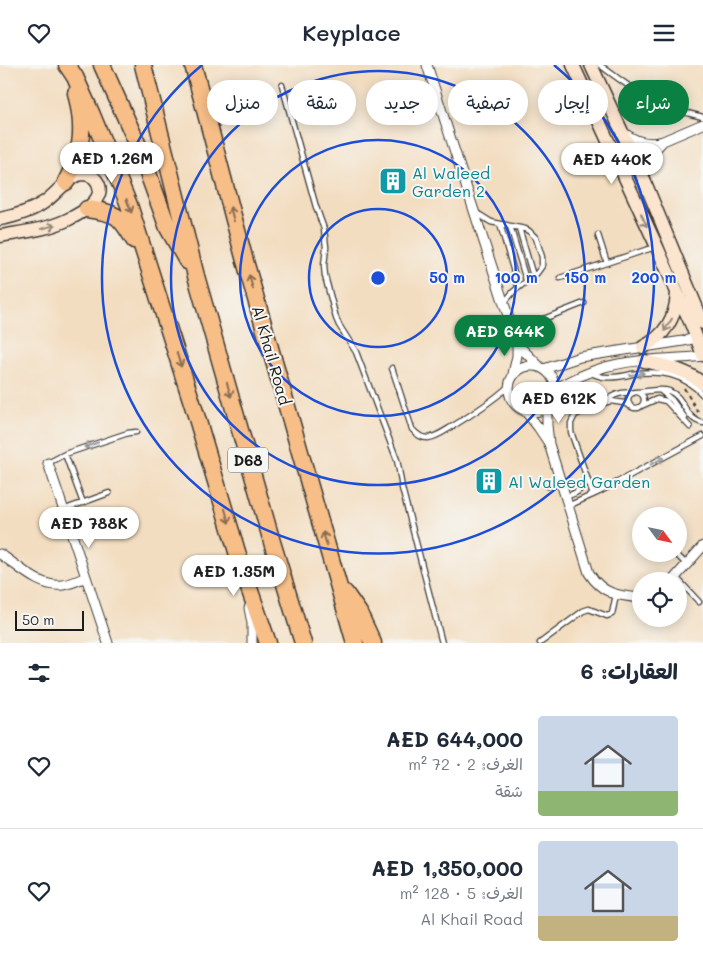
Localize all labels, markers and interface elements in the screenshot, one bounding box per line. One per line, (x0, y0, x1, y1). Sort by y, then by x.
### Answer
text: Keyplace (302, 18, 401, 47)
icon: heart (25, 19, 53, 47)
icon: menu (650, 19, 678, 47)
chip: منزل (207, 80, 278, 125)
chip: شقة (288, 80, 356, 125)
chip: جديد (366, 80, 438, 125)
chip: تصفية (448, 80, 528, 125)
chip: إيجار (538, 80, 608, 125)
chip: شراء (618, 80, 689, 125)
pin: AED 1.26M (55, 141, 169, 184)
pin: AED 440K (560, 143, 664, 185)
text: AED 1.26M (71, 147, 153, 168)
text: AED 440K (572, 148, 652, 169)
place label: Al Waleed Garden 2 (412, 162, 490, 201)
building icon: Al Waleed Garden 2 (378, 166, 408, 196)
one-way arrow (125, 197, 134, 213)
one-way arrow (227, 207, 237, 223)
one-way arrow (640, 213, 650, 228)
one-way arrow (39, 221, 55, 231)
text: 50 m (429, 267, 465, 287)
text: 100 m (494, 267, 538, 287)
text: 150 m (564, 267, 606, 287)
text: 200 m (632, 267, 677, 287)
centre of rings (369, 269, 387, 287)
one-way arrow (245, 275, 255, 291)
street label: Al Khail Road (248, 303, 296, 407)
pin: AED 644K (453, 315, 557, 357)
one-way arrow (662, 318, 673, 332)
text: AED 644K (465, 320, 545, 341)
one-way arrow (174, 352, 184, 368)
one-way arrow (628, 368, 644, 378)
pin: AED 612K (507, 381, 611, 424)
one-way arrow (224, 382, 234, 398)
text: AED 612K (522, 387, 596, 408)
one-way arrow (84, 441, 99, 450)
road number: D68 (228, 447, 268, 473)
one-way arrow (649, 456, 664, 465)
building icon: Al Waleed Garden (474, 466, 504, 496)
place label: Al Waleed Garden (508, 471, 650, 492)
pin: AED 788K (37, 507, 141, 549)
one-way arrow (222, 507, 232, 523)
north arrow (632, 507, 688, 563)
map controls (632, 507, 687, 627)
text: AED 788K (50, 512, 128, 533)
one-way arrow (320, 532, 330, 548)
pin: AED 1.35M (177, 555, 291, 597)
text: AED 1.35M (193, 560, 275, 581)
button: locate (632, 572, 687, 627)
scale bar (15, 608, 84, 631)
text: 50 m (22, 610, 54, 629)
text: العقارات: 6 (581, 657, 678, 684)
icon: filters (25, 659, 53, 687)
text: AED 644,000 (386, 725, 523, 752)
icon: home (578, 736, 638, 796)
icon: heart (25, 752, 53, 780)
text: الغرف: 2 · 72 m² (408, 753, 523, 774)
text: شقة (495, 780, 523, 801)
text: AED 1,350,000 (371, 854, 523, 881)
icon: home (578, 861, 638, 921)
icon: heart (25, 877, 53, 905)
text: الغرف: 5 · 128 m² (400, 882, 523, 903)
text: Al Khail Road (420, 908, 523, 929)

